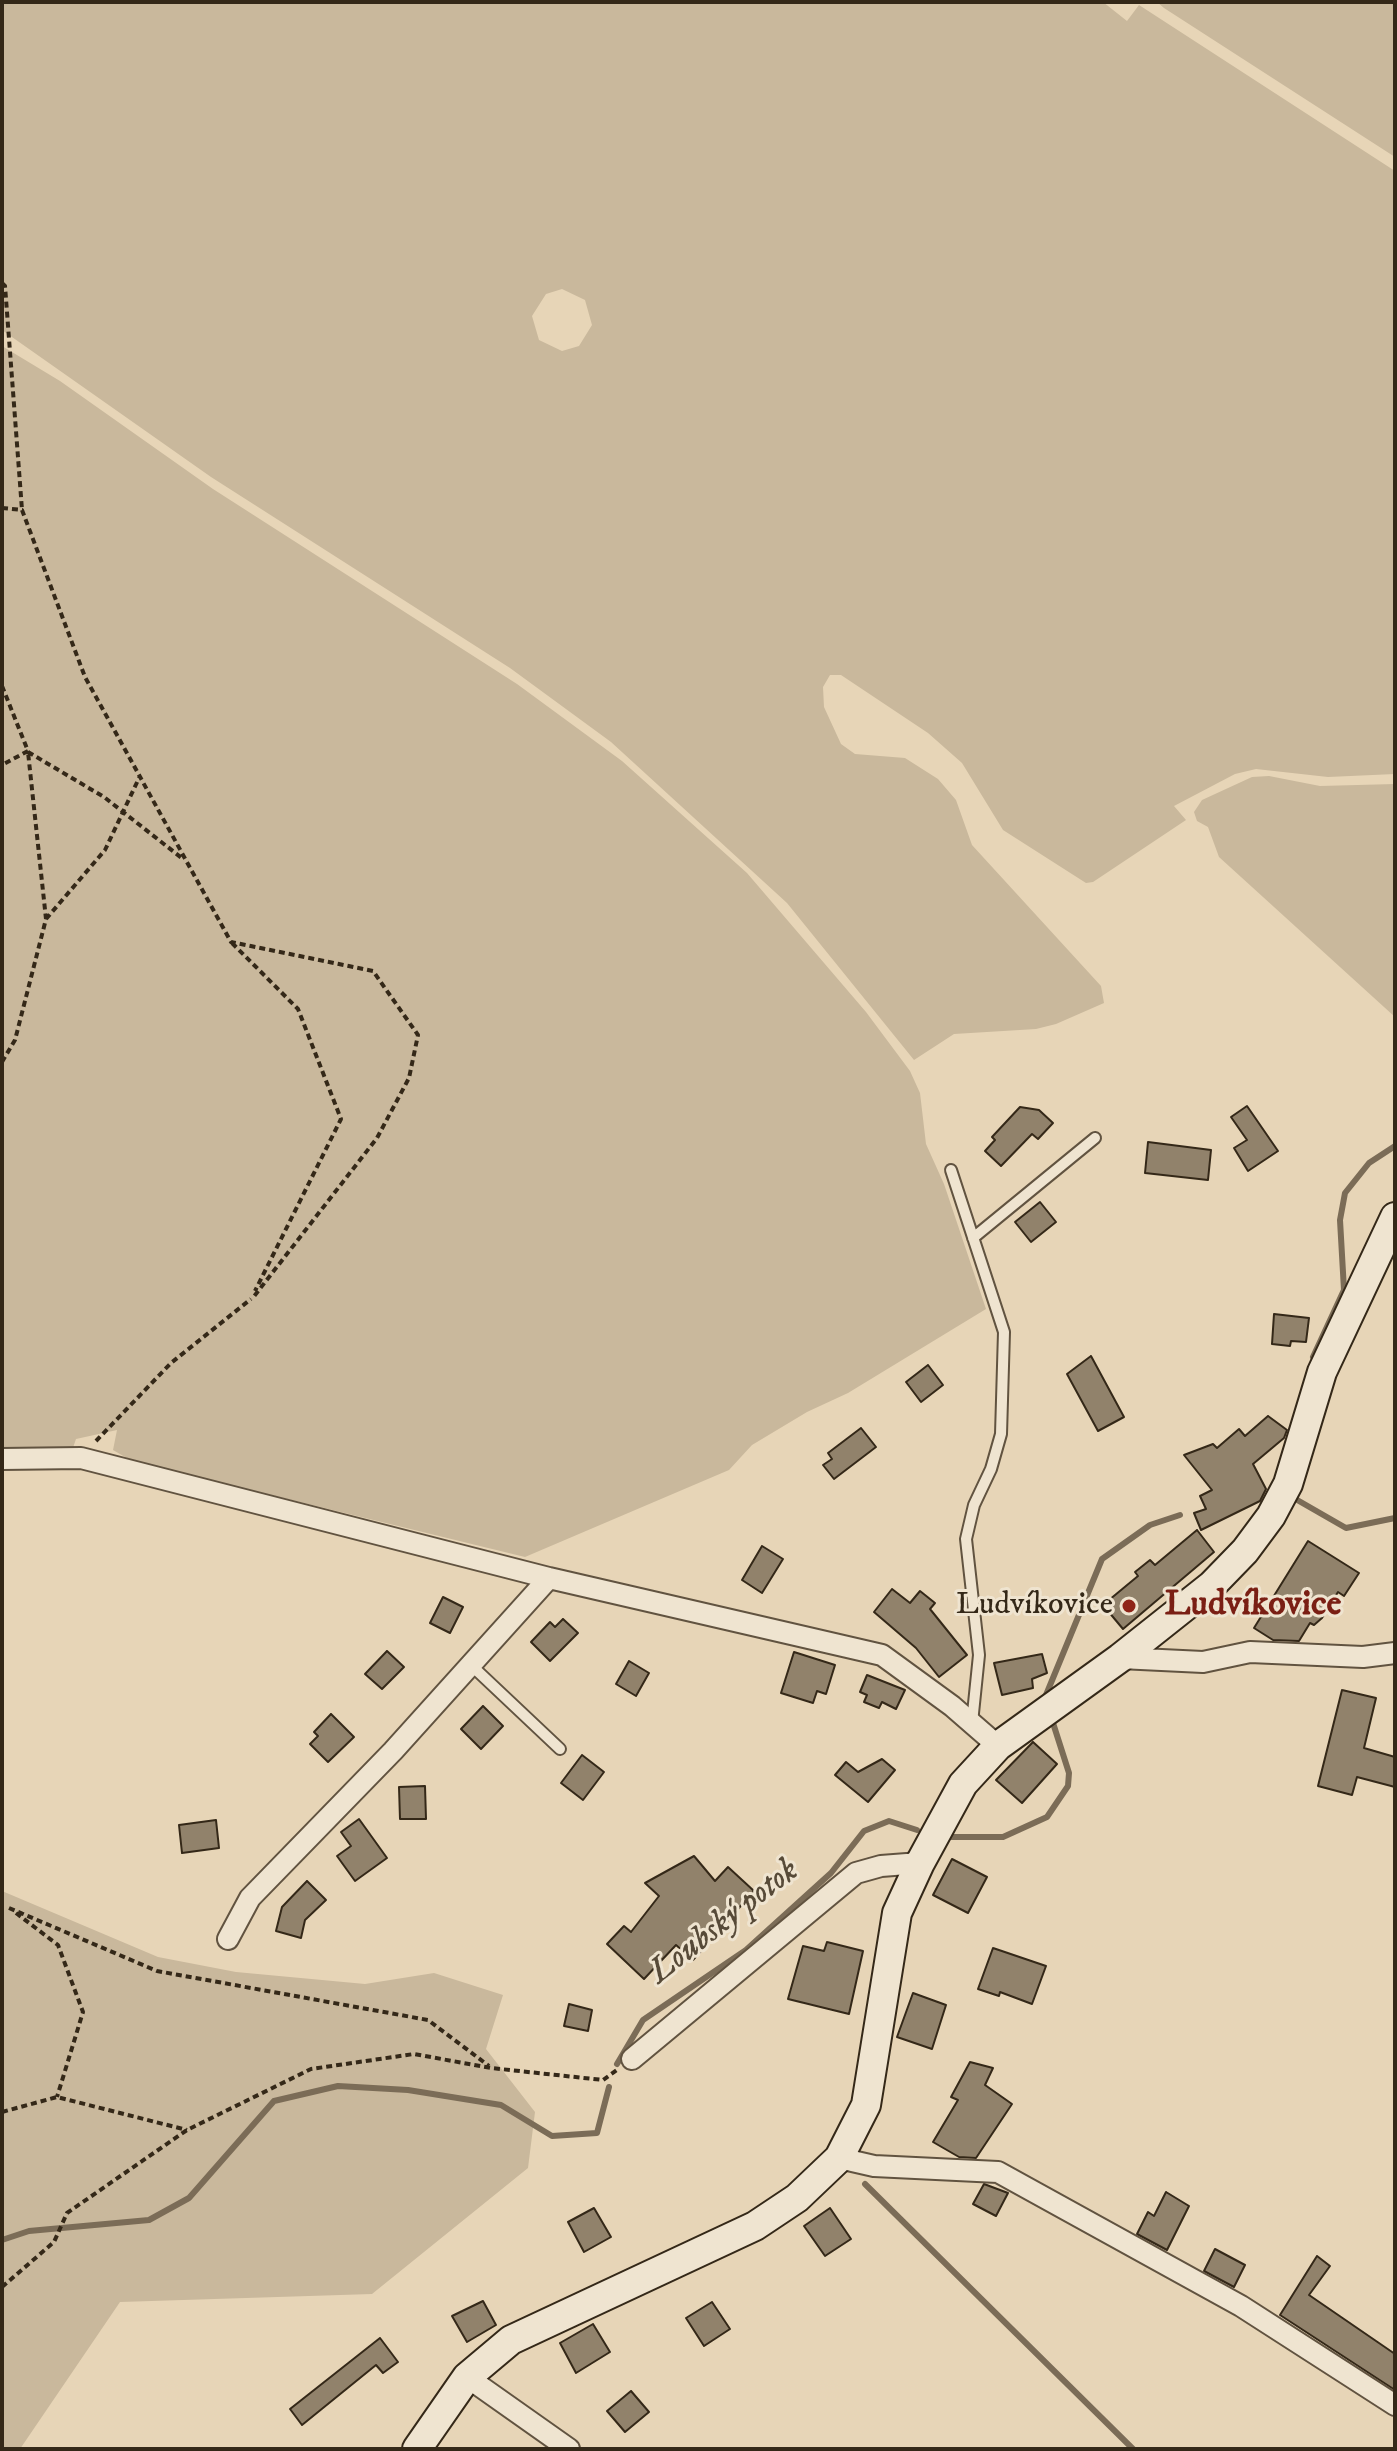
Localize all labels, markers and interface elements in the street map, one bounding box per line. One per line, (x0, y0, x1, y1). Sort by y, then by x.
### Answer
district label: Ludvíkovice (1165, 1585, 1341, 1629)
place label: Ludvíkovice (956, 1587, 1113, 1625)
marker: Ludvíkovice (1120, 1597, 1138, 1615)
water label: Loubský potok (642, 1852, 808, 1994)

